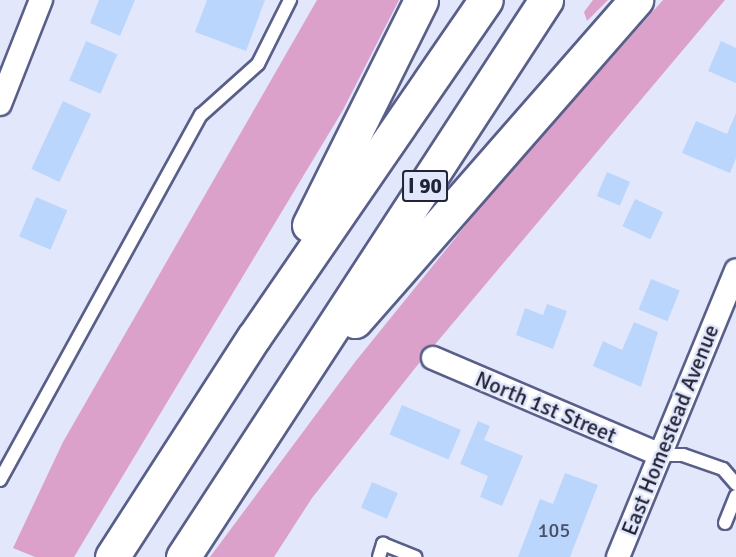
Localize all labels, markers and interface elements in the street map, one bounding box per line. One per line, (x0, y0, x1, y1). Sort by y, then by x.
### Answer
road number: I 90 (401, 168, 449, 204)
street label: East Homestead Avenue (616, 321, 724, 539)
street label: North 1st Street (471, 365, 621, 449)
house number: 105 (538, 518, 570, 542)

